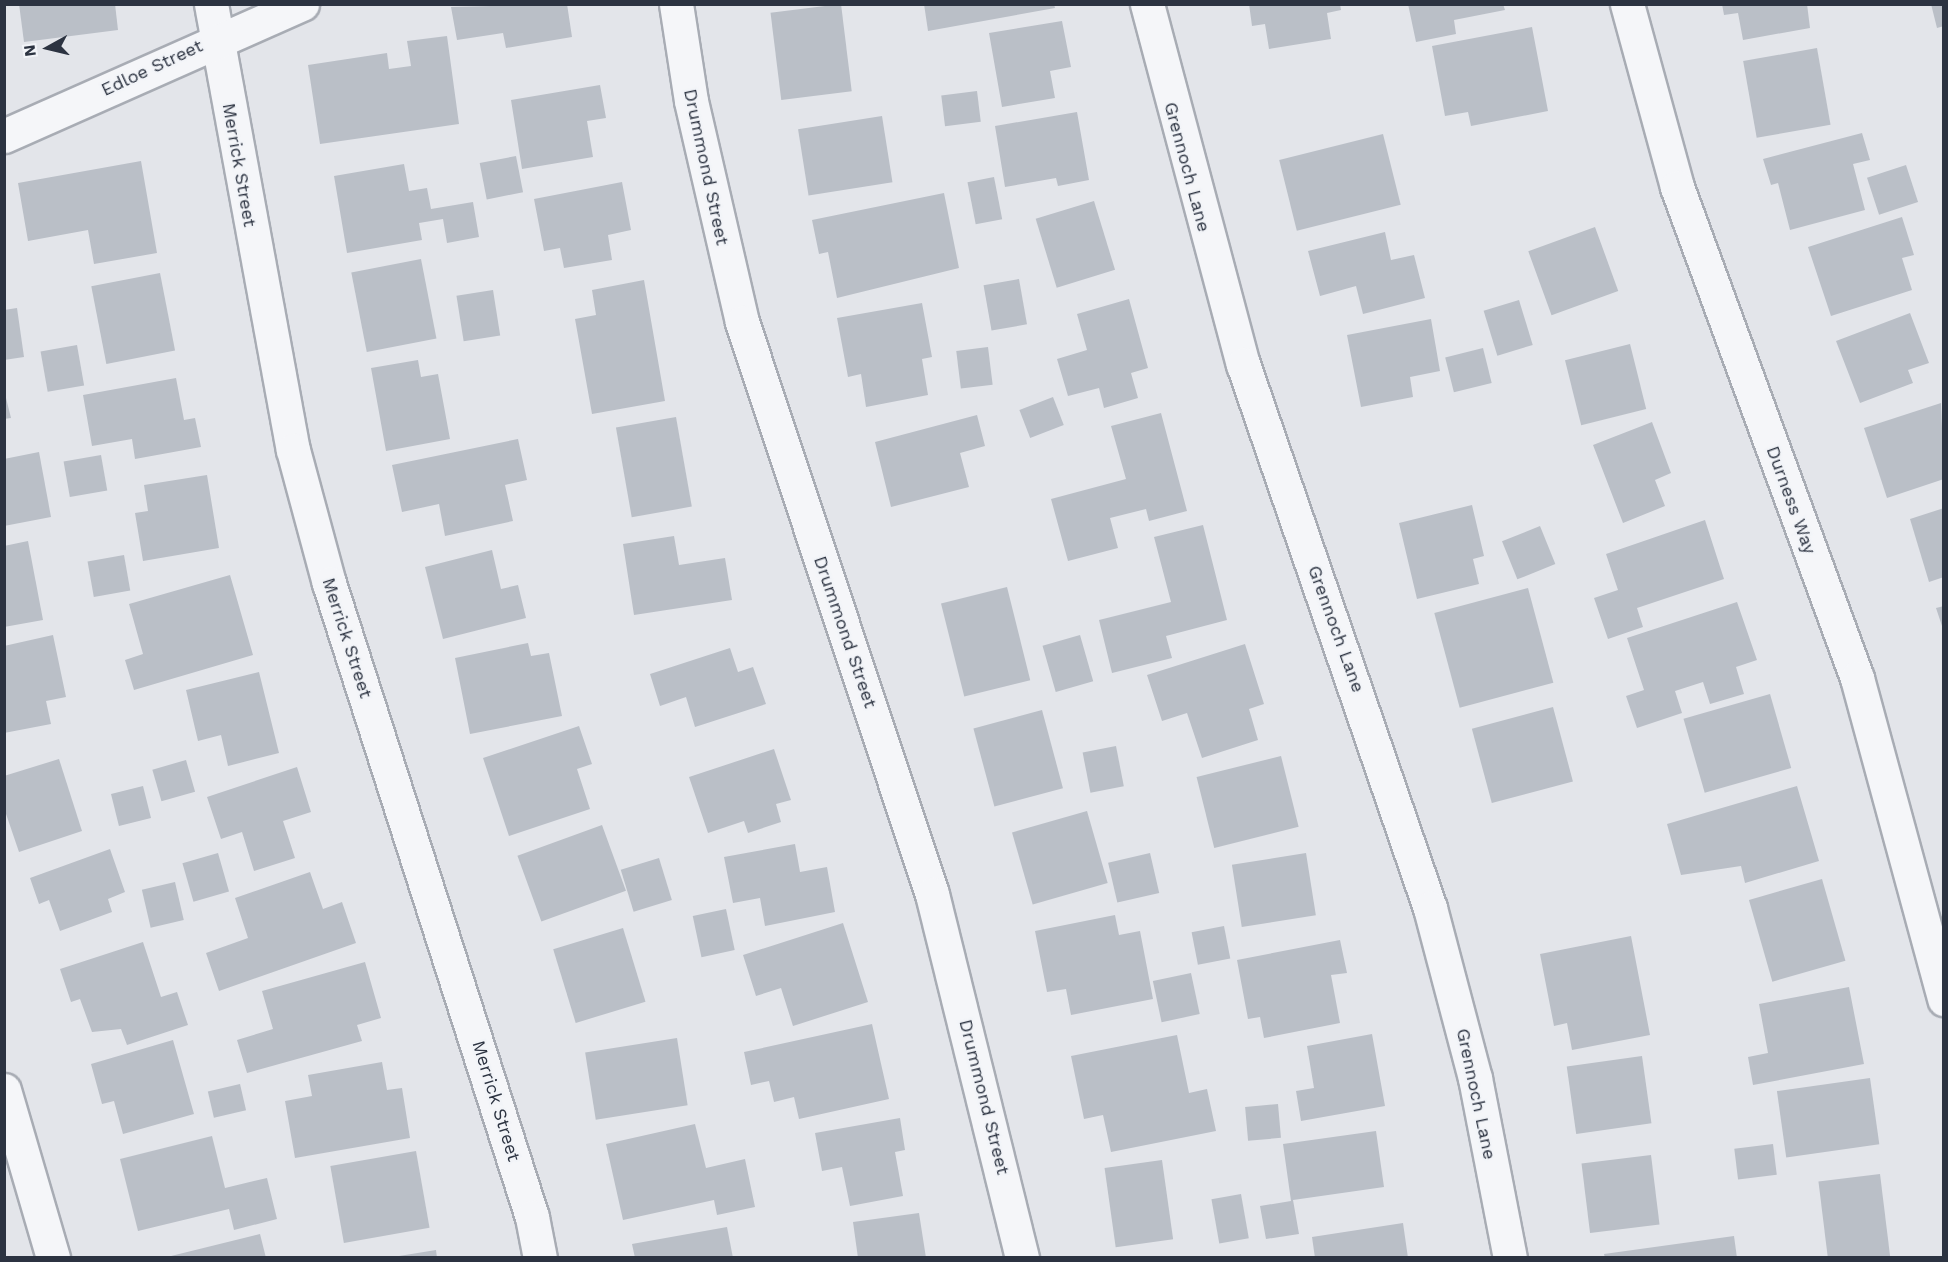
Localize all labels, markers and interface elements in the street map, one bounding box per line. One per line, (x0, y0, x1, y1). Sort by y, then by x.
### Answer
north arrow (18, 18, 78, 78)
street label: Edloe Street (98, 35, 206, 101)
text: N (19, 43, 40, 58)
street label: Drummond Street (679, 87, 733, 247)
street label: Grennoch Lane (1159, 100, 1215, 234)
street label: Merrick Street (217, 101, 261, 229)
street label: Durness Way (1761, 443, 1821, 557)
street label: Drummond Street (809, 553, 881, 711)
street label: Grennoch Lane (1303, 563, 1369, 695)
street label: Merrick Street (317, 575, 377, 701)
street label: Drummond Street (954, 1017, 1014, 1177)
street label: Grennoch Lane (1452, 1027, 1500, 1161)
street label: Merrick Street (467, 1038, 525, 1164)

